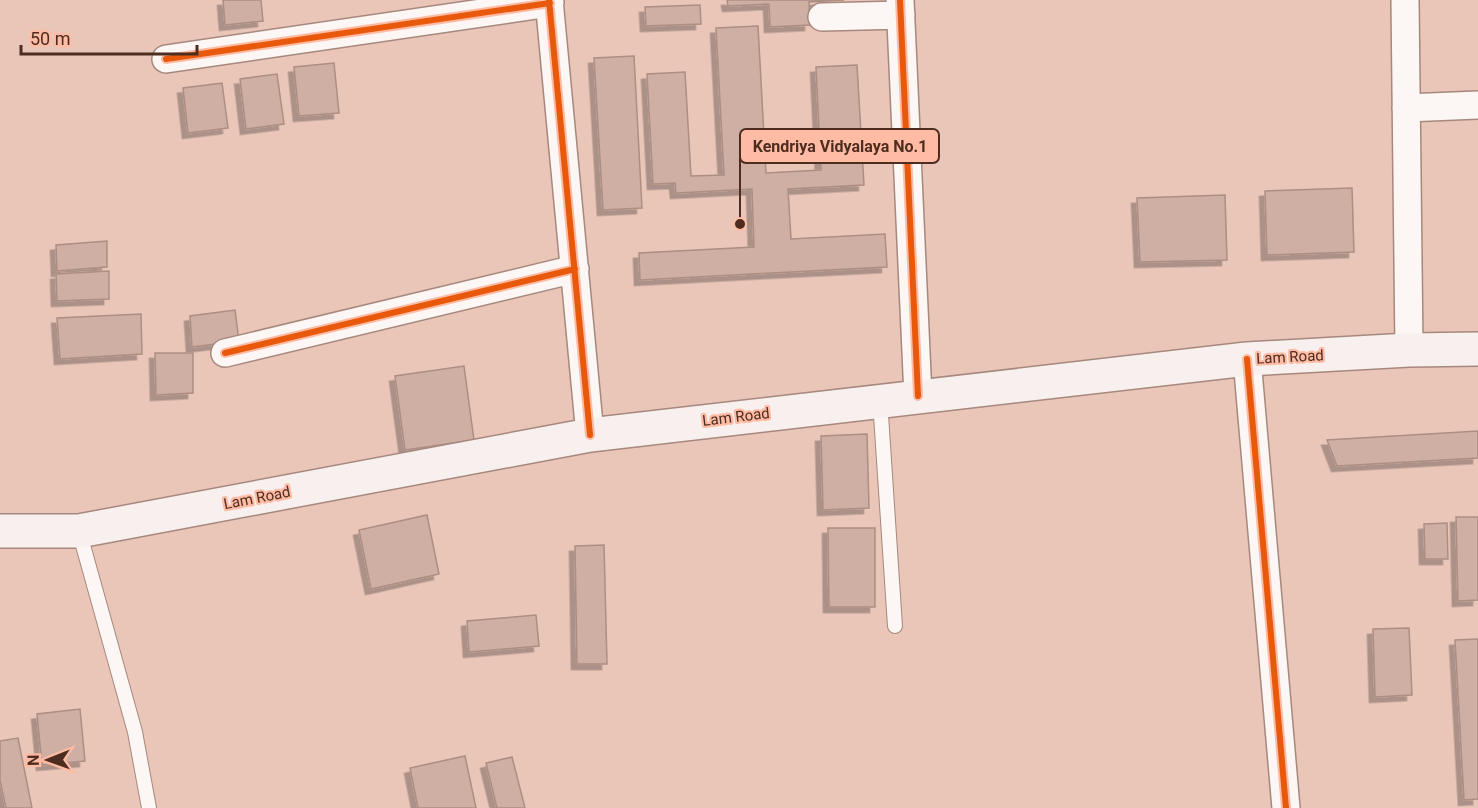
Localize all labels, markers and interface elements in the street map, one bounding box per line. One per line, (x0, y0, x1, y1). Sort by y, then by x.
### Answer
scale bar (21, 18, 196, 56)
text: 50 m (30, 28, 70, 49)
callout: Kendriya Vidyalaya No.1 (740, 129, 939, 163)
text: Kendriya Vidyalaya No.1 (753, 137, 927, 156)
street label: Lam Road (1256, 346, 1324, 368)
street label: Lam Road (701, 404, 771, 430)
street label: Lam Road (222, 483, 292, 513)
north arrow (18, 730, 78, 790)
text: N (24, 754, 43, 766)

